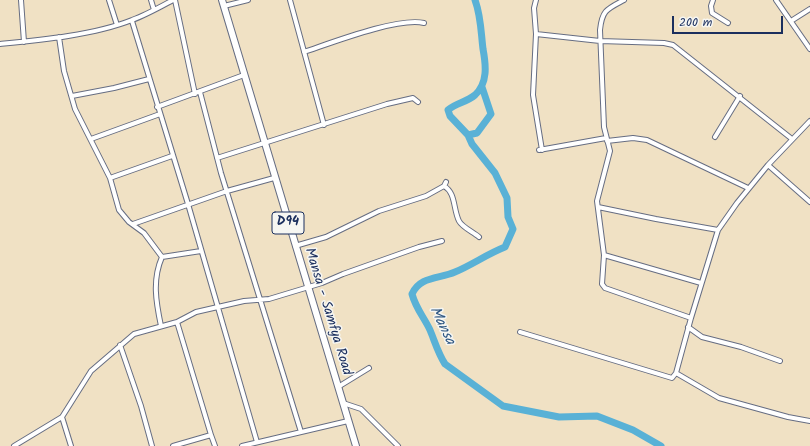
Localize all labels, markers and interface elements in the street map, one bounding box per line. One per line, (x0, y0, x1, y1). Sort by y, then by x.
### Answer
scale bar (674, 8, 785, 34)
text: 200 m (679, 13, 712, 32)
road number: D94 (272, 212, 304, 234)
street label: Mansa - Samfya Road (300, 246, 354, 378)
water label: Mansa (424, 304, 458, 348)

